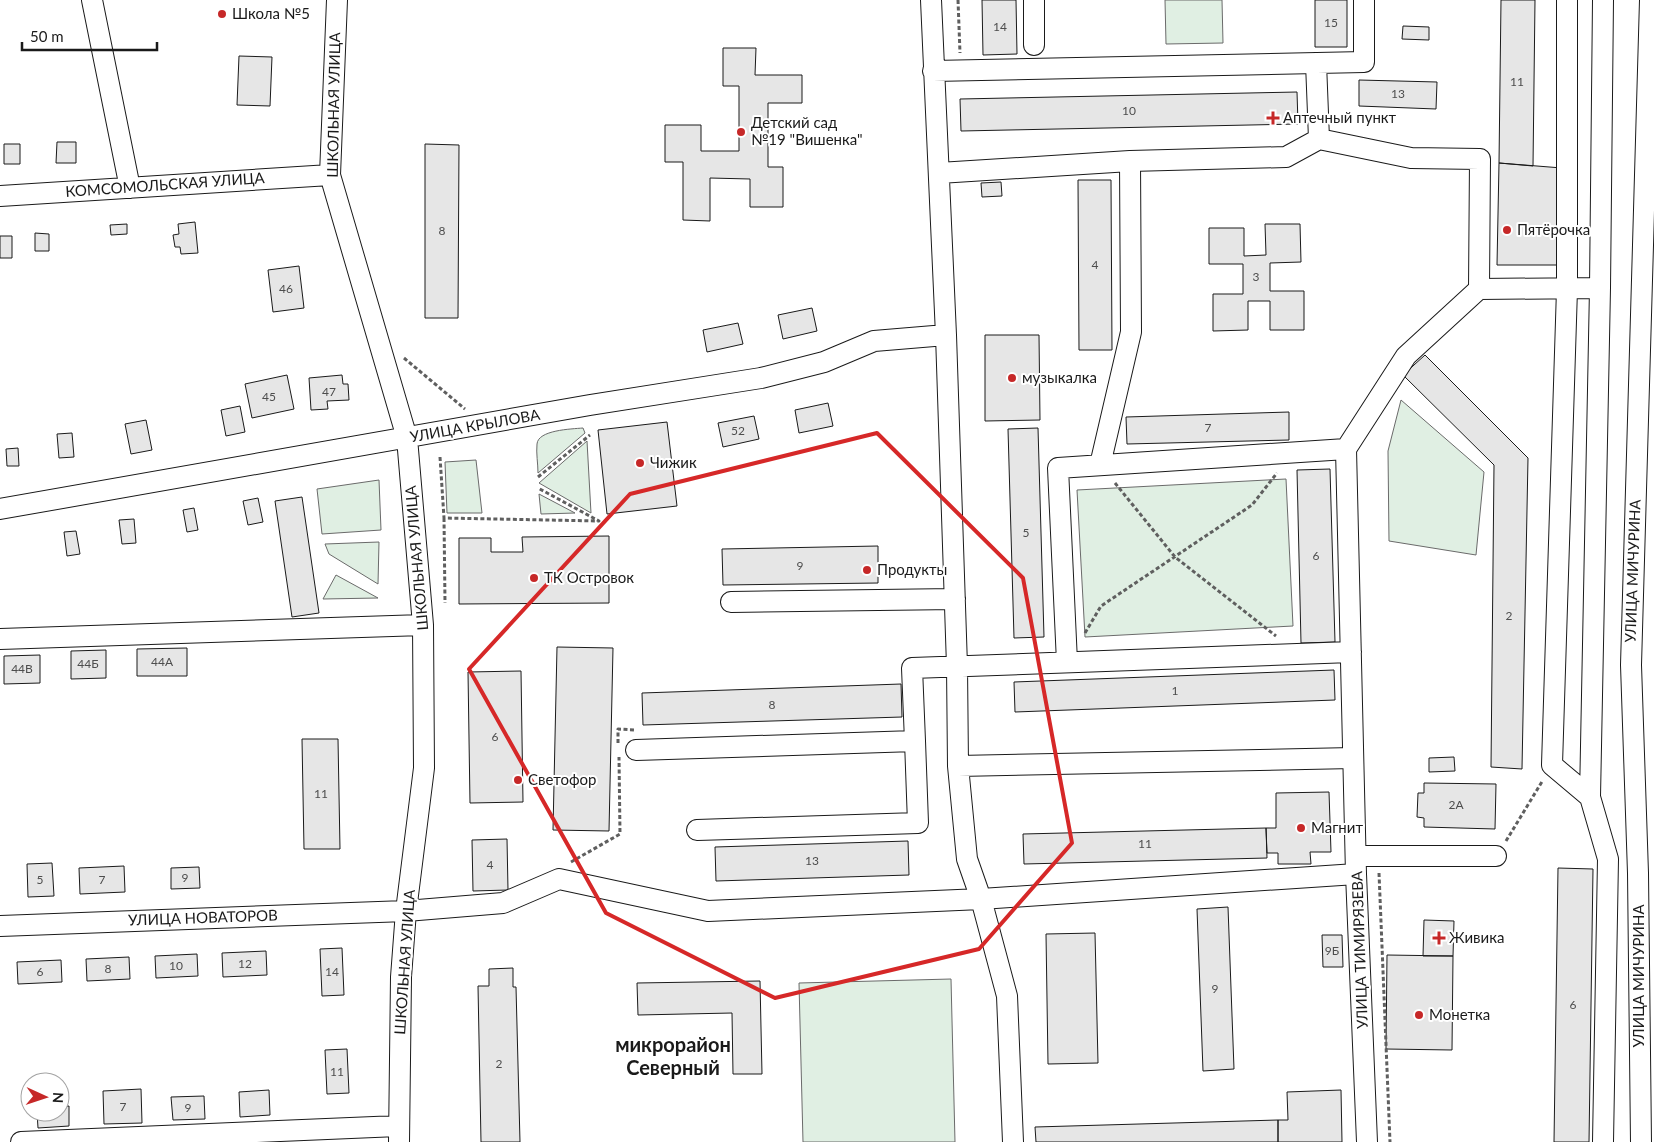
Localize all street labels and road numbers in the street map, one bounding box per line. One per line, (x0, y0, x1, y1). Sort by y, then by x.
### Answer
street label: ШКОЛЬНАЯ УЛИЦА (323, 31, 343, 178)
street label: КОМСОМОЛЬСКАЯ УЛИЦА (65, 168, 266, 200)
street label: УЛИЦА КРЫЛОВА (408, 405, 542, 445)
street label: ШКОЛЬНАЯ УЛИЦА (401, 484, 431, 631)
street label: УЛИЦА МИЧУРИНА (1621, 498, 1644, 643)
street label: УЛИЦА ТИМИРЯЗЕВА (1347, 870, 1371, 1029)
street label: ШКОЛЬНАЯ УЛИЦА (390, 888, 418, 1035)
street label: УЛИЦА МИЧУРИНА (1629, 904, 1647, 1048)
street label: УЛИЦА НОВАТОРОВ (128, 905, 278, 929)

